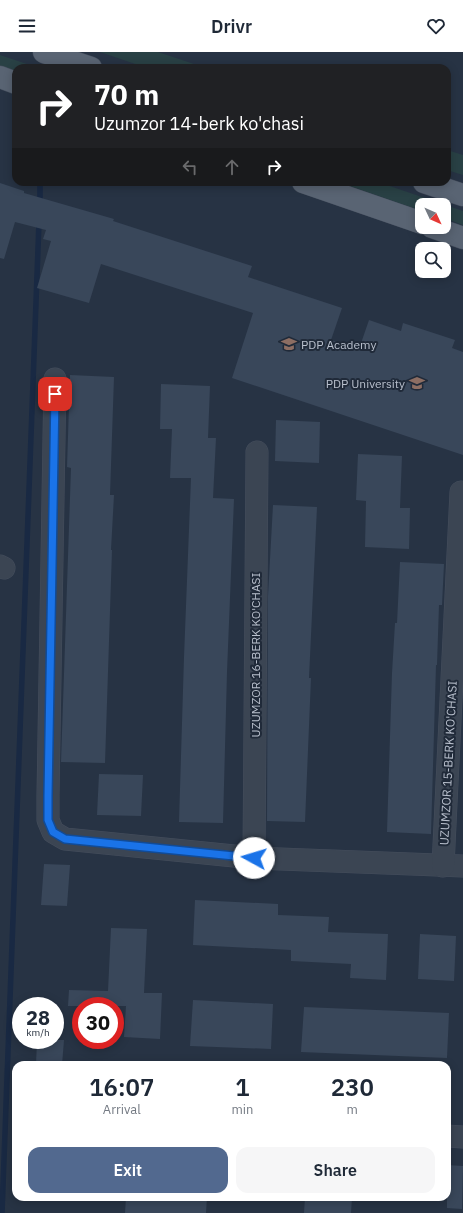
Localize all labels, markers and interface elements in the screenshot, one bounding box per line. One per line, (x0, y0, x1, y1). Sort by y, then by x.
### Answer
icon: menu (16, 15, 38, 37)
text: Drivr (211, 15, 252, 38)
icon: heart (425, 15, 447, 37)
text: 70 m (94, 76, 159, 113)
icon: right (28, 80, 80, 132)
text: Uzumzor 14-berk ko'chasi (94, 112, 304, 135)
icon: left (179, 156, 201, 178)
icon: ahead (221, 156, 243, 178)
icon: right (263, 156, 285, 178)
north arrow (415, 198, 451, 234)
map controls (415, 198, 451, 278)
button: search (415, 242, 451, 278)
school or university icon: PDP Academy (280, 335, 298, 353)
place label: PDP Academy (301, 337, 376, 352)
school or university icon: PDP University (408, 374, 426, 392)
place label: PDP University (326, 376, 405, 391)
pin (38, 377, 72, 411)
icon: arrive (44, 383, 66, 405)
street label: UZUMZOR 16-BERK KO'CHASI (248, 572, 263, 737)
street label: UZUMZOR 15-BERK KO'CHASI (436, 680, 460, 846)
position arrow (233, 837, 275, 879)
speed limit sign: 30 (72, 997, 124, 1049)
text: 28 (26, 1004, 50, 1031)
text: km/h (26, 1026, 50, 1039)
text: 16:07 (89, 1071, 154, 1103)
text: 1 (235, 1071, 250, 1103)
text: 230 (331, 1071, 374, 1103)
text: Arrival (103, 1101, 141, 1118)
text: min (232, 1101, 254, 1118)
text: m (347, 1101, 358, 1118)
button: Exit (28, 1147, 228, 1193)
button: Share (236, 1147, 435, 1193)

